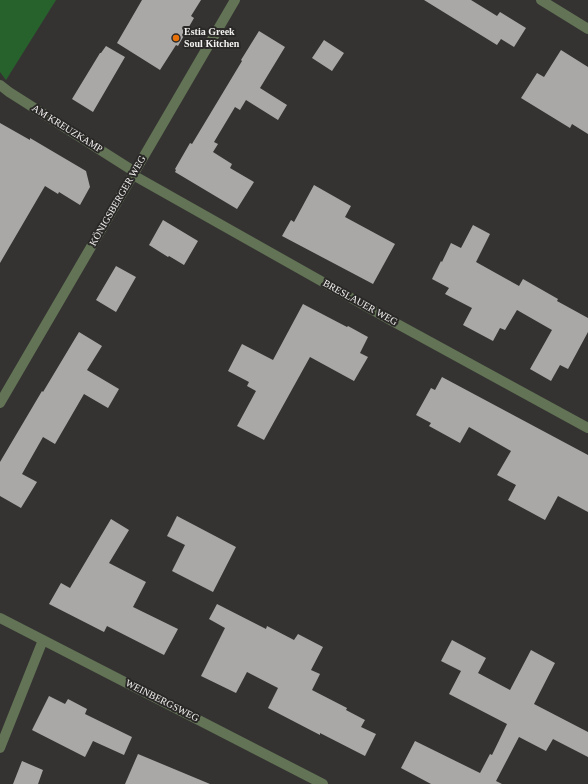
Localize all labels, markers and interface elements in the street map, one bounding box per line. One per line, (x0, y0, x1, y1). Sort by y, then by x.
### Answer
place label: Estia Greek Soul Kitchen (184, 26, 239, 50)
marker: Estia Greek Soul Kitchen (171, 33, 181, 43)
street label: AM KREUZKAMP (30, 102, 104, 156)
street label: KÖNIGSBERGER WEG (87, 154, 149, 248)
street label: BRESLAUER WEG (321, 277, 399, 329)
street label: WEINBERGSWEG (123, 677, 201, 725)

